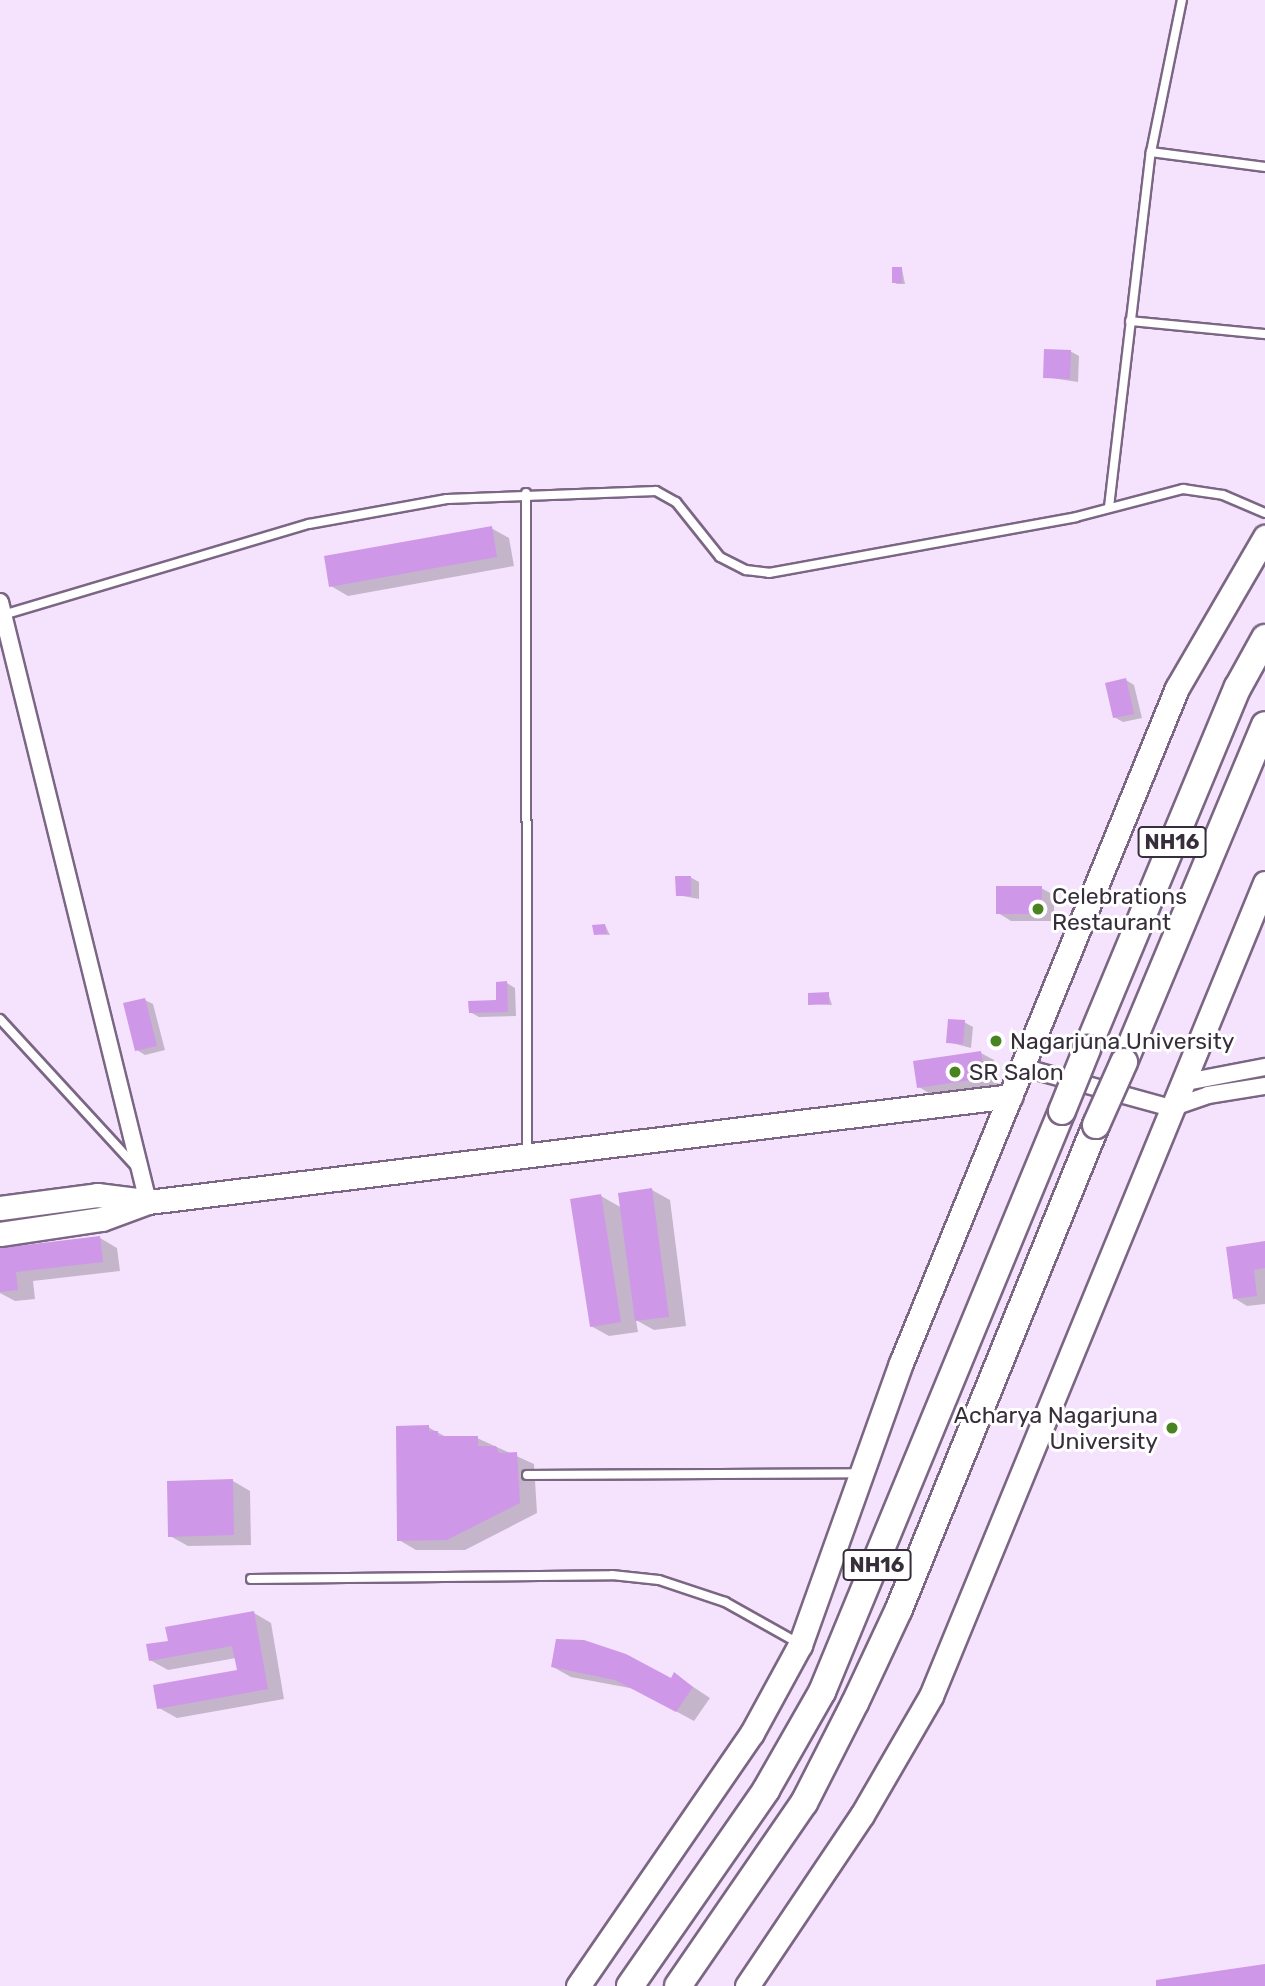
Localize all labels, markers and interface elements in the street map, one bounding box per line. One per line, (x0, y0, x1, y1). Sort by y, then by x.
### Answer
road number: NH16 (1137, 824, 1207, 860)
place label: Celebrations Restaurant (1052, 882, 1187, 936)
marker: Celebrations Restaurant (1030, 901, 1046, 917)
place label: Nagarjuna University (1010, 1027, 1234, 1055)
marker: Nagarjuna University (988, 1033, 1004, 1049)
place label: SR Salon (969, 1058, 1064, 1086)
marker: SR Salon (947, 1064, 963, 1080)
place label: Acharya Nagarjuna University (954, 1401, 1158, 1455)
marker: Acharya Nagarjuna University (1164, 1420, 1180, 1436)
road number: NH16 (842, 1548, 912, 1582)

